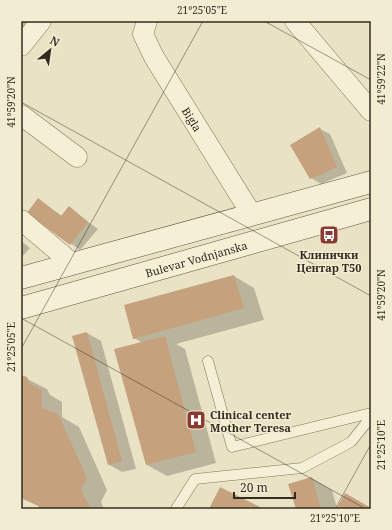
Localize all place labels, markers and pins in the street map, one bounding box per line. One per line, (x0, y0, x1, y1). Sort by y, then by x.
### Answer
bus stop icon: Клинички Центар Т50 (318, 224, 340, 246)
place label: Клинички Центар Т50 (297, 247, 361, 275)
place label: Clinical center Mother Teresa (210, 407, 292, 435)
hospital icon: Clinical center Mother Teresa (185, 409, 207, 431)

